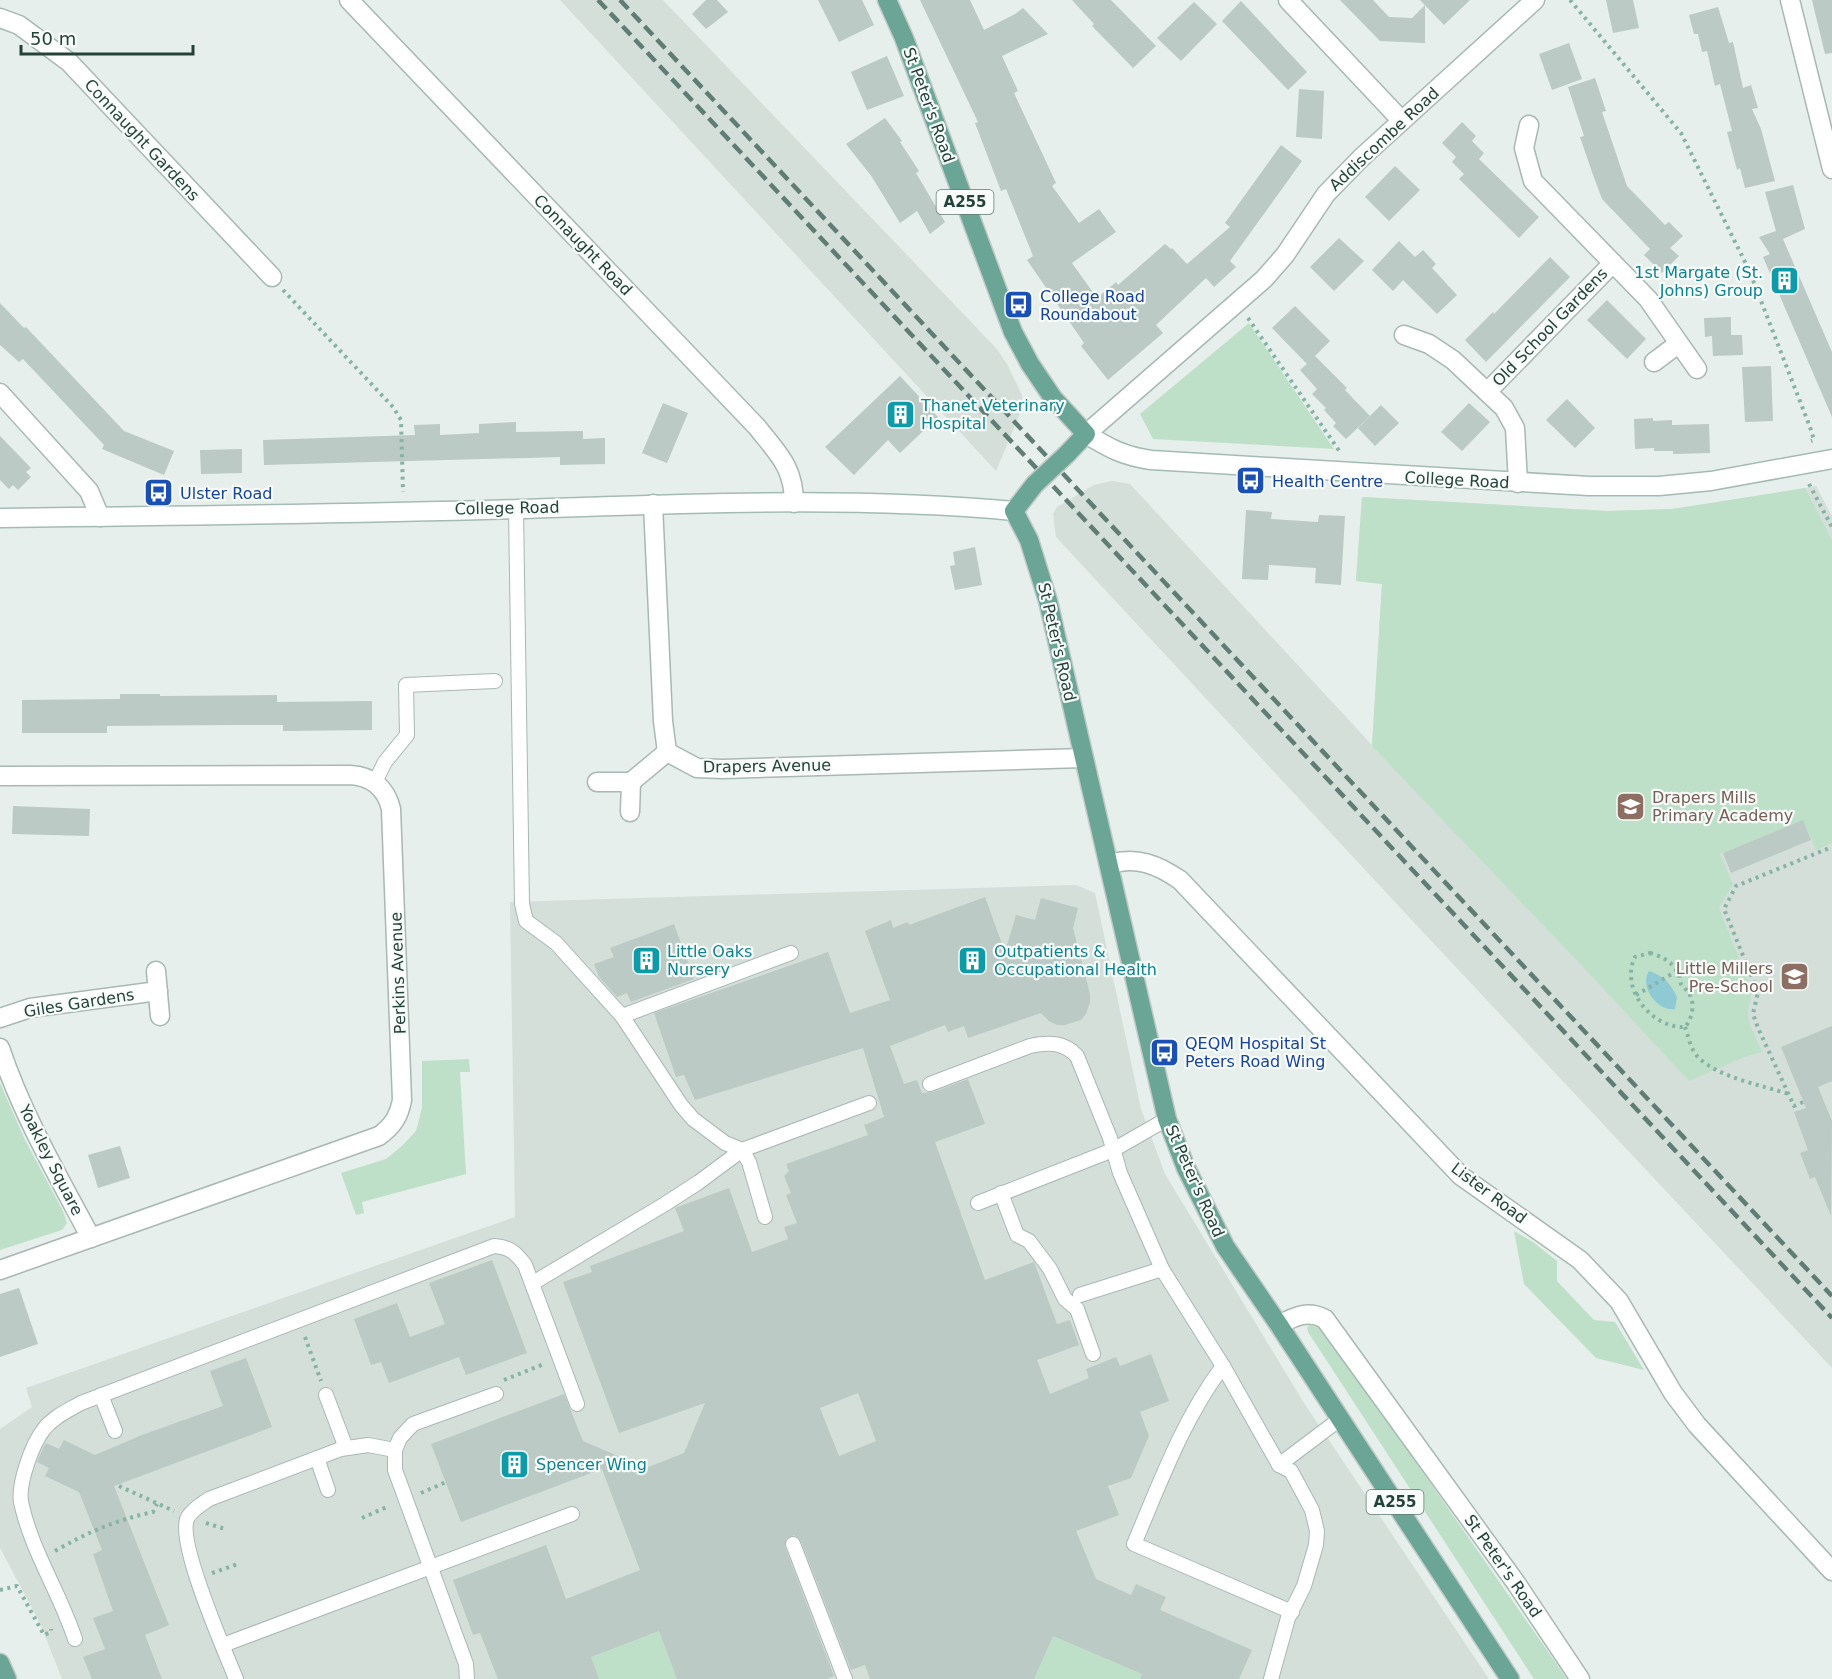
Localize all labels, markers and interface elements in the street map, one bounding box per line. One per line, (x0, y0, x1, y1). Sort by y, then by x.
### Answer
scale bar (21, 18, 194, 56)
text: 50 m (30, 28, 76, 49)
street label: St Peter's Road (899, 45, 959, 165)
street label: Connaught Gardens (81, 75, 203, 205)
street label: Addiscombe Road (1325, 83, 1443, 195)
road number: A255 (936, 190, 994, 214)
street label: Connaught Road (530, 191, 636, 299)
place label: 1st Margate (St. Johns) Group (1634, 263, 1763, 300)
street label: Old School Gardens (1488, 264, 1612, 390)
building icon: 1st Margate (St. Johns) Group (1768, 265, 1800, 297)
place label: College Road Roundabout (1040, 287, 1145, 324)
bus stop icon: College Road Roundabout (1003, 289, 1035, 321)
place label: Thanet Veterinary Hospital (920, 396, 1065, 433)
building icon: Thanet Veterinary Hospital (884, 398, 916, 430)
bus stop icon: Health Centre (1235, 465, 1267, 497)
street label: College Road (1404, 468, 1510, 492)
place label: Health Centre (1272, 472, 1383, 491)
bus stop icon: Ulster Road (143, 477, 175, 509)
place label: Ulster Road (180, 484, 272, 503)
street label: College Road (454, 498, 560, 518)
street label: St Peter's Road (1034, 581, 1080, 703)
street label: Drapers Avenue (703, 755, 831, 777)
place label: Drapers Mills Primary Academy (1652, 788, 1793, 825)
school or university icon: Drapers Mills Primary Academy (1615, 790, 1647, 822)
street label: Perkins Avenue (386, 912, 410, 1034)
place label: Little Oaks Nursery (667, 942, 752, 979)
place label: Outpatients & Occupational Health (994, 942, 1157, 979)
building icon: Little Oaks Nursery (630, 944, 662, 976)
building icon: Outpatients & Occupational Health (957, 944, 989, 976)
place label: Little Millers Pre-School (1676, 959, 1773, 996)
school or university icon: Little Millers Pre-School (1778, 961, 1810, 993)
street label: Giles Gardens (22, 985, 136, 1021)
place label: QEQM Hospital St Peters Road Wing (1185, 1034, 1326, 1071)
bus stop icon: QEQM Hospital St Peters Road Wing (1148, 1036, 1180, 1068)
street label: Yoakley Square (14, 1101, 87, 1219)
street label: St Peter's Road (1162, 1122, 1228, 1240)
street label: Lister Road (1447, 1158, 1531, 1228)
building icon: Spencer Wing (499, 1448, 531, 1480)
place label: Spencer Wing (536, 1455, 647, 1474)
road number: A255 (1366, 1490, 1424, 1514)
street label: St Peter's Road (1460, 1511, 1546, 1621)

